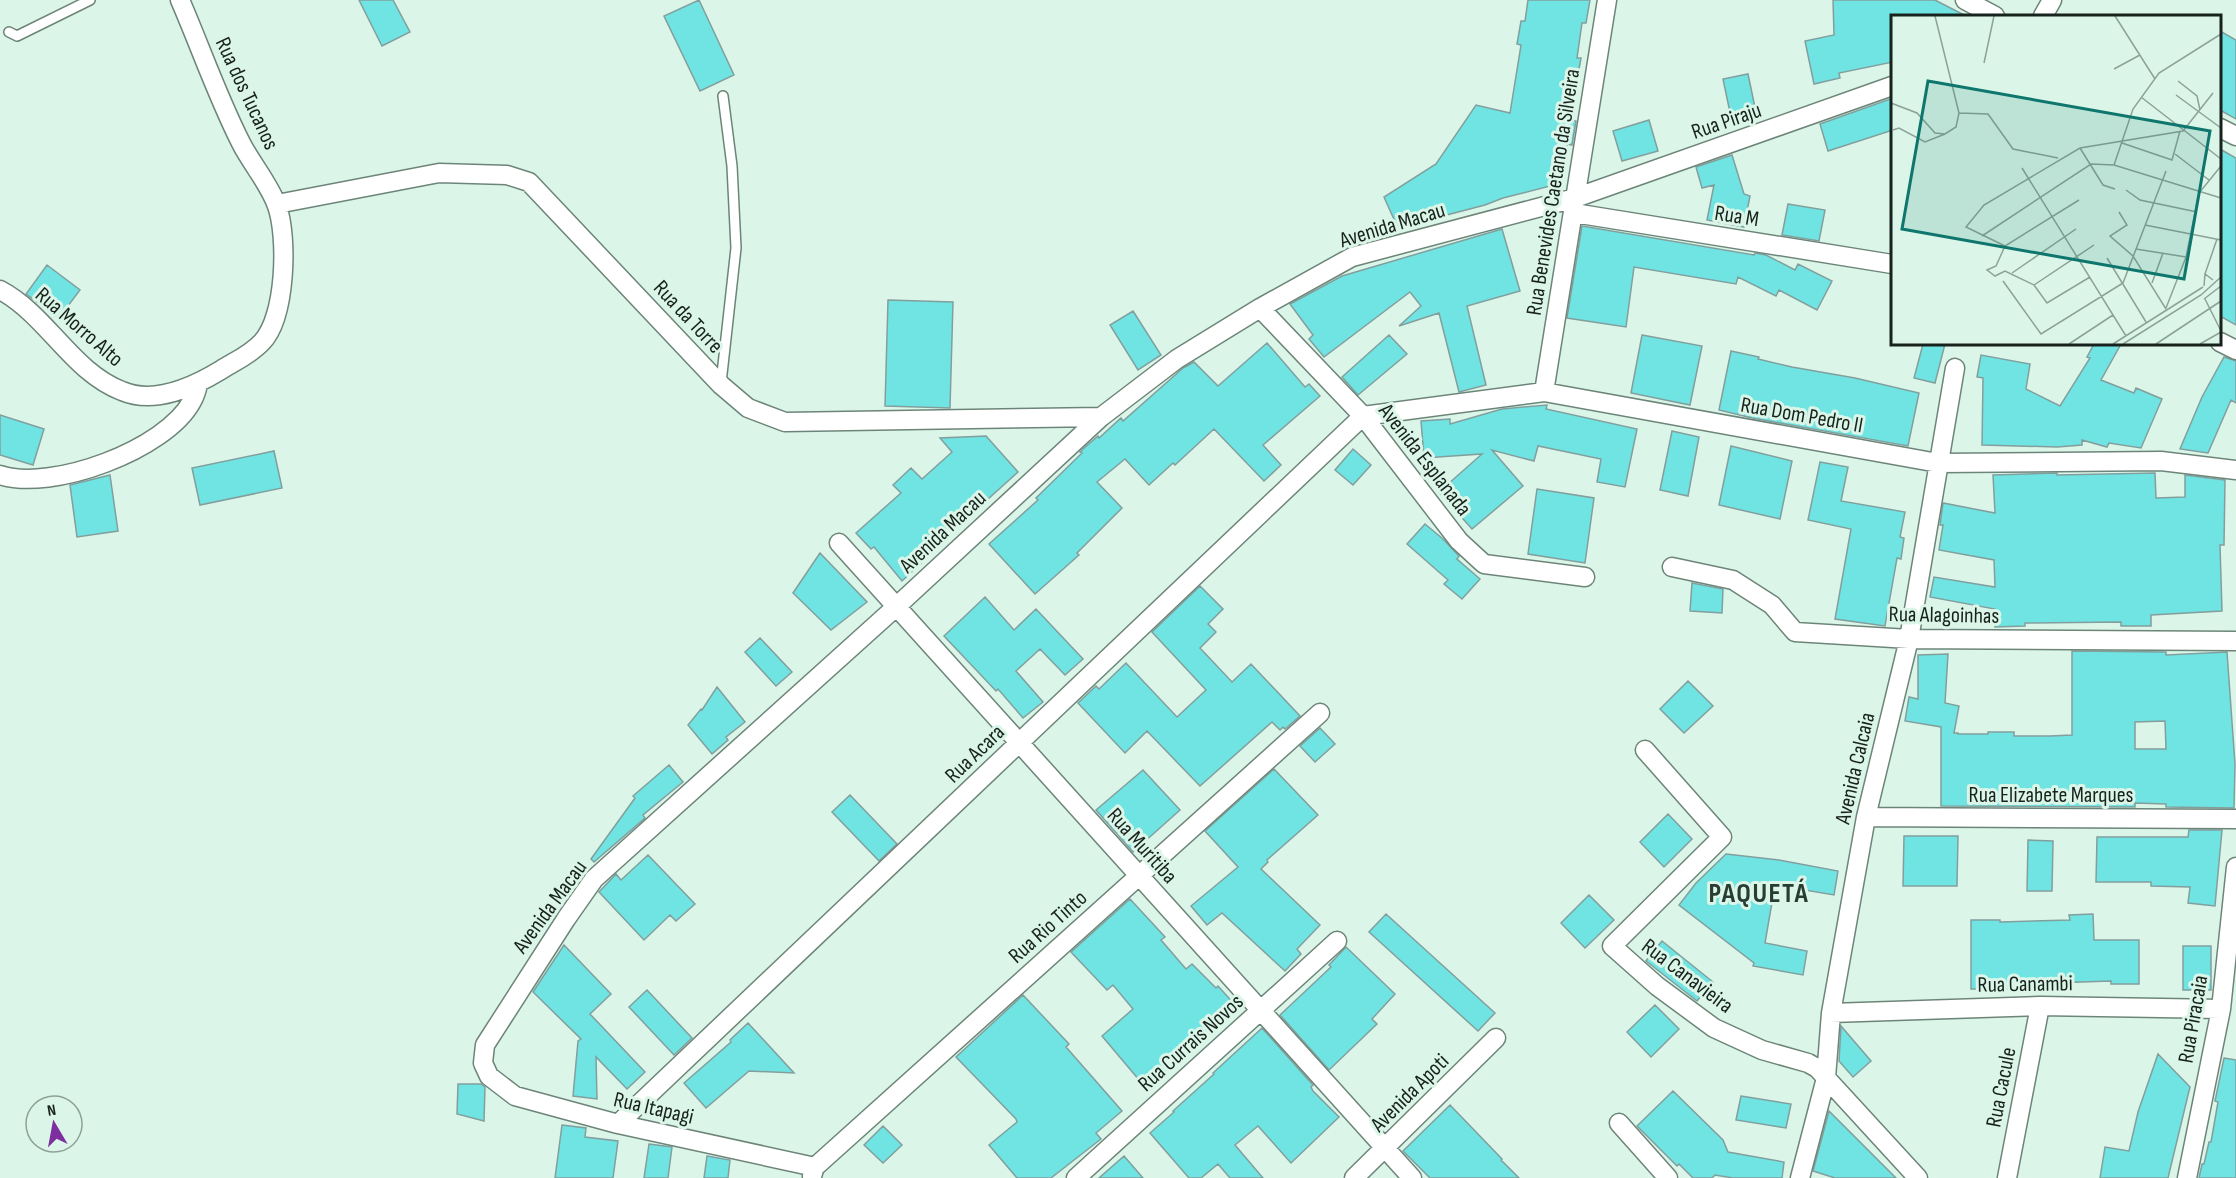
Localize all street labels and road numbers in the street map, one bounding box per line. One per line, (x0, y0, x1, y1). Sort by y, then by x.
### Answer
street label: Rua dos Tucanos (209, 33, 284, 154)
street label: Rua Benevides Caetano da Silveira (1521, 67, 1586, 317)
street label: Rua Piraju (1688, 97, 1765, 146)
street label: Avenida Macau (1336, 197, 1448, 255)
street label: Rua M (1713, 200, 1761, 233)
street label: Rua da Torre (647, 275, 729, 359)
street label: Rua Morro Alto (29, 282, 129, 373)
street label: Rua Dom Pedro II (1738, 391, 1865, 440)
street label: Avenida Esplanada (1372, 398, 1477, 521)
street label: Avenida Macau (893, 485, 992, 580)
street label: Rua Alagoinhas (1888, 601, 2000, 630)
street label: Avenida Calcaia (1829, 710, 1881, 828)
street label: Rua Acara (940, 719, 1010, 789)
street label: Rua Elizabete Marques (1969, 782, 2133, 809)
street label: Rua Muritiba (1101, 803, 1183, 889)
street label: Avenida Macau (507, 855, 593, 960)
street label: Rua Rio Tinto (1003, 885, 1093, 969)
street label: Rua Canavieira (1636, 933, 1738, 1019)
street label: Rua Canambi (1977, 970, 2073, 999)
street label: Rua Piracaia (2172, 973, 2214, 1065)
street label: Rua Currais Novos (1133, 989, 1249, 1098)
street label: Rua Cacule (1980, 1045, 2022, 1130)
street label: Avenida Apoti (1365, 1048, 1455, 1139)
street label: Rua Itapagi (611, 1086, 696, 1131)

